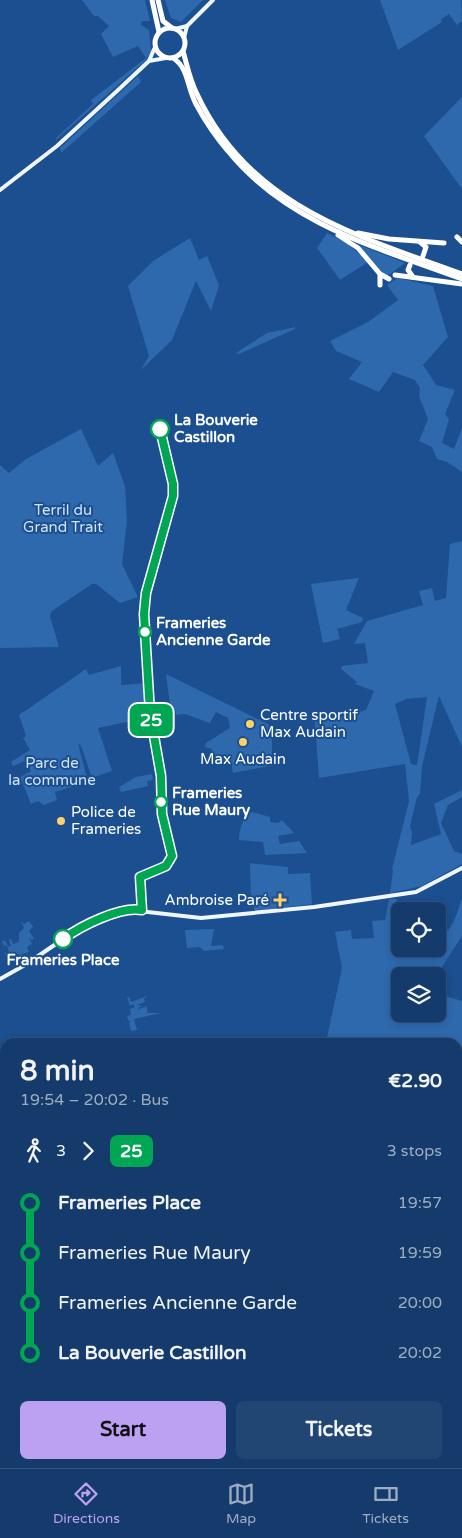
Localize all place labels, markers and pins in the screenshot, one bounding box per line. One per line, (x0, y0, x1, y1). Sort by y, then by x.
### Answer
place label: La Bouverie Castillon (174, 411, 258, 446)
marker: La Bouverie Castillon (150, 419, 170, 439)
place label: Frameries Ancienne Garde (156, 614, 271, 649)
marker: Frameries Ancienne Garde (138, 625, 152, 639)
place label: Centre sportif Max Audain (260, 706, 358, 741)
marker: Centre sportif Max Audain (244, 718, 256, 730)
marker: Max Audain (237, 736, 249, 748)
place label: Max Audain (200, 750, 286, 768)
place label: Frameries Rue Maury (172, 784, 250, 820)
marker: Frameries Rue Maury (154, 795, 168, 809)
place label: Police de Frameries (71, 803, 141, 838)
marker: Police de Frameries (55, 815, 67, 827)
place label: Ambroise Paré (165, 891, 269, 909)
marker: Ambroise Paré (273, 893, 287, 907)
marker: Frameries Place (53, 929, 73, 949)
place label: Frameries Place (7, 951, 120, 969)

